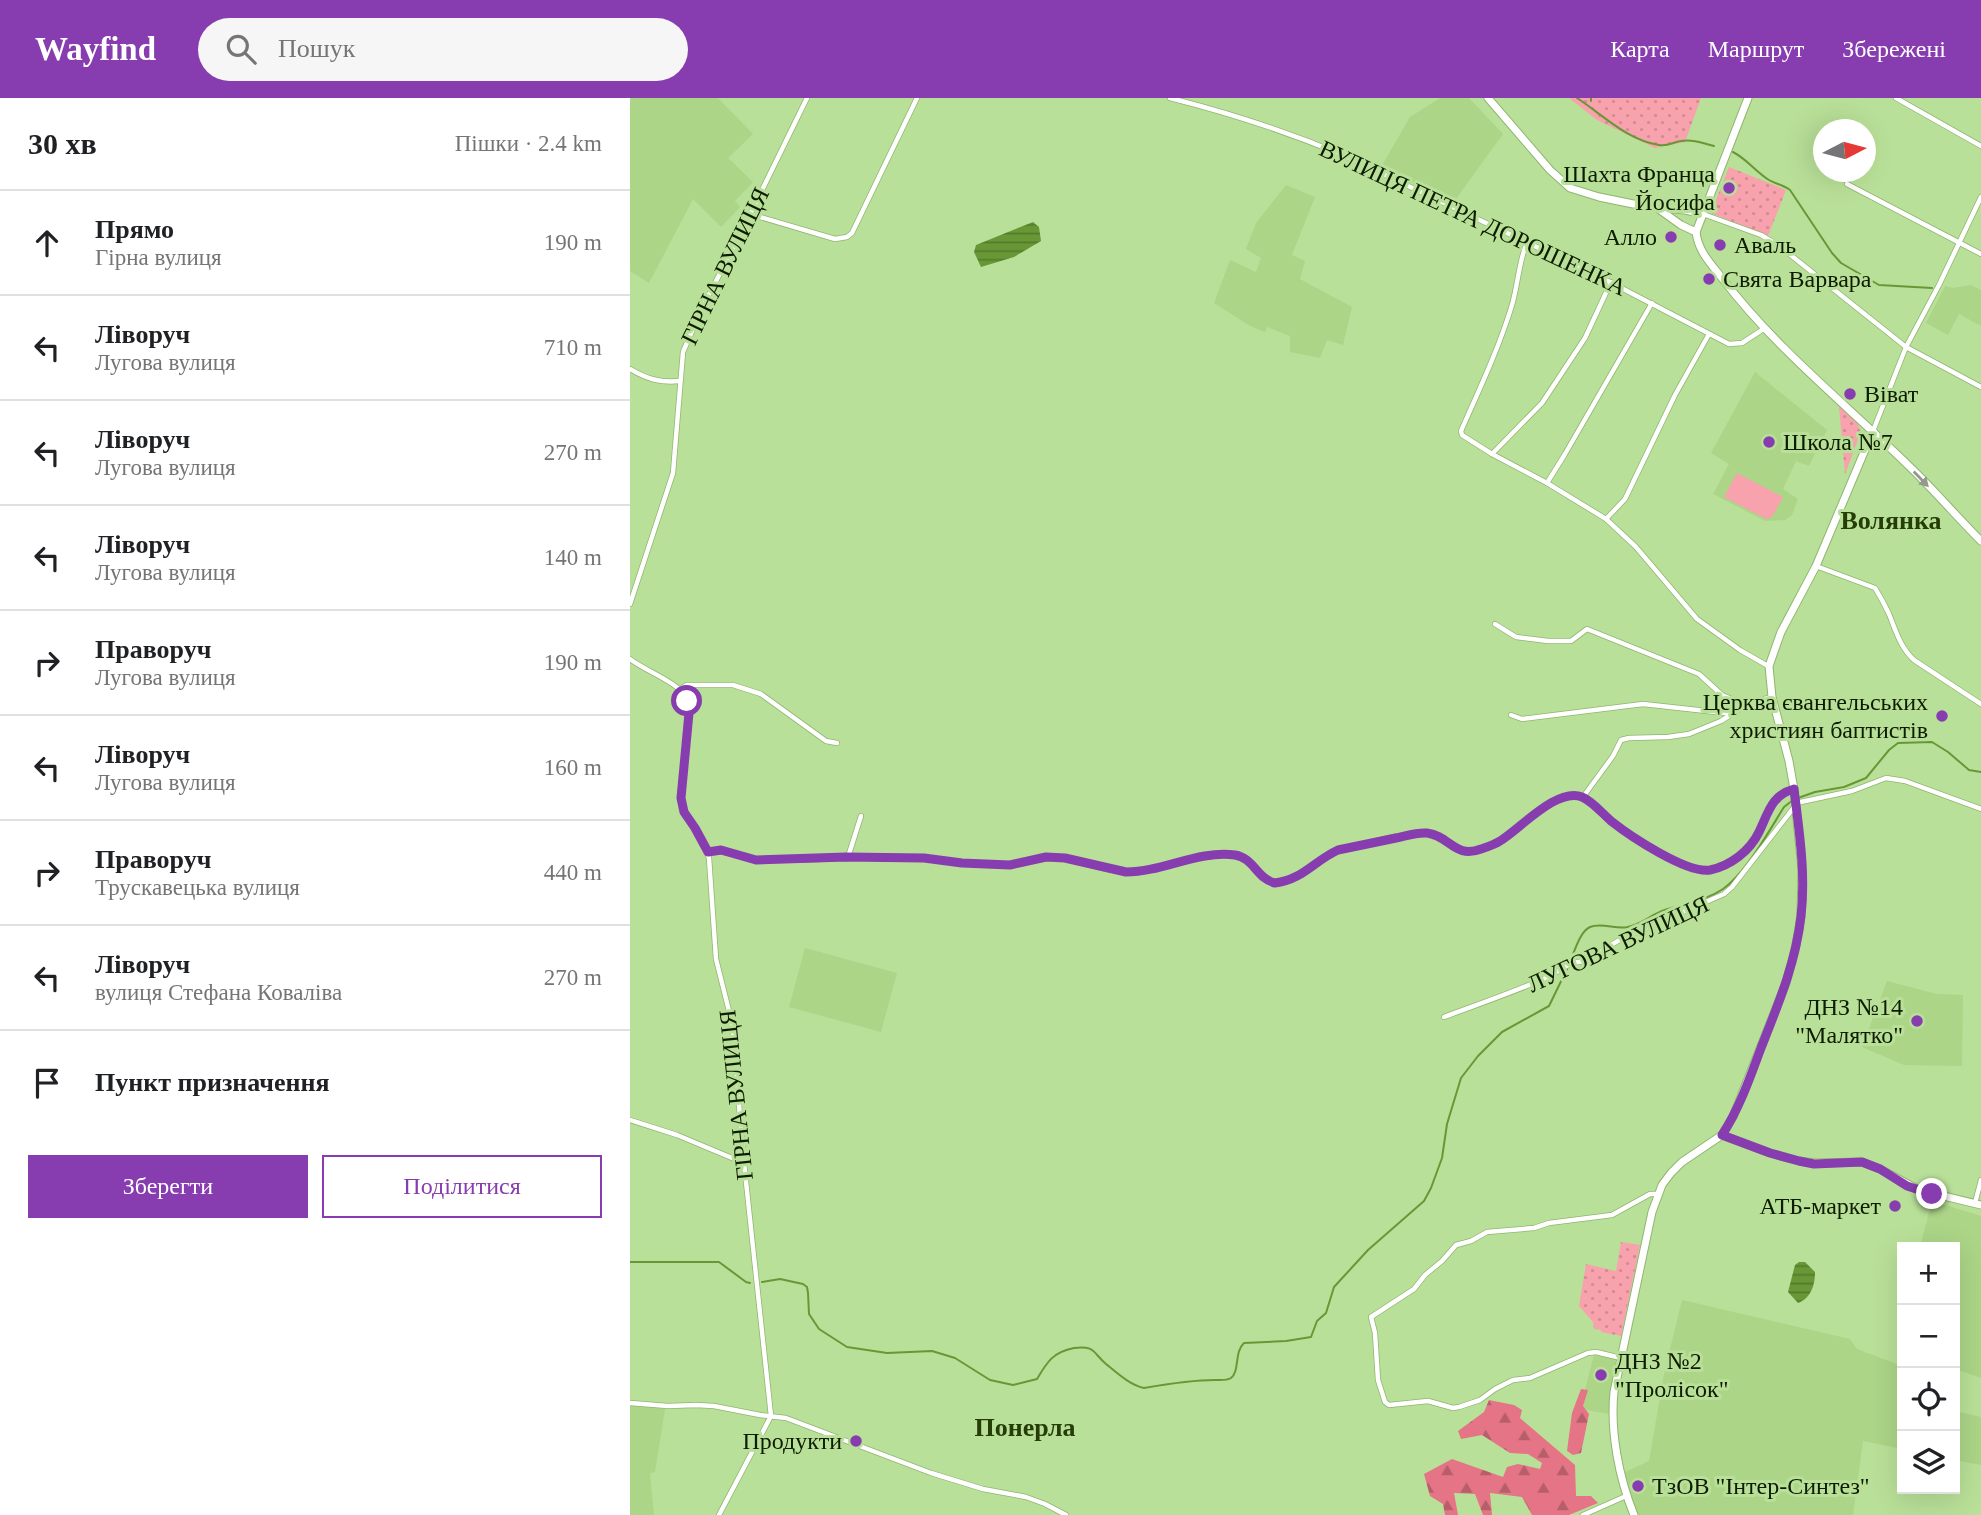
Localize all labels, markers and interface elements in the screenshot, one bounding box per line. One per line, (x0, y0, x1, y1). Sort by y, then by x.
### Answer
search box (198, 18, 688, 81)
icon: search (222, 30, 260, 68)
text: Wayfind (35, 31, 156, 67)
text: Пошук (278, 34, 355, 63)
text: Карта (1610, 36, 1670, 62)
text: Маршрут (1708, 36, 1804, 62)
text: Збережені (1842, 36, 1946, 62)
north arrow (1813, 119, 1876, 182)
text: 30 хв (28, 127, 97, 160)
text: Пішки · 2.4 km (455, 131, 602, 156)
street label: ВУЛИЦЯ ПЕТРА ДОРОШЕНКА (1315, 135, 1631, 301)
place label: Шахта Франца Йосифа (1563, 161, 1715, 215)
marker: Шахта Франца Йосифа (1721, 180, 1737, 196)
street label: ГІРНА ВУЛИЦЯ (676, 183, 774, 349)
text: Прямо (95, 215, 174, 244)
icon: ahead (28, 224, 66, 262)
place label: Алло (1604, 224, 1657, 250)
marker: Алло (1663, 229, 1679, 245)
text: 190 m (544, 230, 602, 255)
place label: Аваль (1734, 232, 1796, 258)
marker: Аваль (1712, 237, 1728, 253)
text: Гірна вулиця (95, 245, 222, 270)
place label: Свята Варвара (1723, 266, 1872, 292)
marker: Свята Варвара (1701, 271, 1717, 287)
text: Ліворуч (95, 320, 190, 349)
icon: left (28, 329, 66, 367)
text: 710 m (544, 335, 602, 360)
text: Лугова вулиця (95, 350, 236, 375)
place label: Віват (1864, 381, 1919, 407)
marker: Віват (1842, 386, 1858, 402)
text: Ліворуч (95, 425, 190, 454)
place label: Школа №7 (1783, 429, 1893, 455)
icon: left (28, 434, 66, 472)
marker: Школа №7 (1761, 434, 1777, 450)
text: 270 m (544, 440, 602, 465)
text: Лугова вулиця (95, 455, 236, 480)
one-way arrow (1913, 470, 1929, 487)
district label: Волянка (1840, 506, 1942, 535)
text: Ліворуч (95, 530, 190, 559)
icon: left (28, 539, 66, 577)
text: 140 m (544, 545, 602, 570)
text: Лугова вулиця (95, 560, 236, 585)
text: Праворуч (95, 635, 211, 664)
icon: right (28, 644, 66, 682)
text: 190 m (544, 650, 602, 675)
text: Лугова вулиця (95, 665, 236, 690)
route start (671, 685, 702, 716)
place label: Церква євангельських християн баптистів (1703, 689, 1928, 743)
marker: Церква євангельських християн баптистів (1934, 708, 1950, 724)
text: Ліворуч (95, 740, 190, 769)
icon: left (28, 749, 66, 787)
text: 160 m (544, 755, 602, 780)
text: Лугова вулиця (95, 770, 236, 795)
text: Праворуч (95, 845, 211, 874)
icon: right (28, 854, 66, 892)
text: 440 m (544, 860, 602, 885)
text: Трускавецька вулиця (95, 875, 300, 900)
street label: ЛУГОВА ВУЛИЦЯ (1523, 891, 1713, 997)
text: Ліворуч (95, 950, 190, 979)
icon: left (28, 959, 66, 997)
text: 270 m (544, 965, 602, 990)
text: вулиця Стефана Коваліва (95, 980, 342, 1005)
place label: ДНЗ №14 "Малятко" (1795, 994, 1903, 1048)
street label: ГІРНА ВУЛИЦЯ (714, 1009, 758, 1181)
marker: ДНЗ №14 "Малятко" (1909, 1013, 1925, 1029)
icon: arrive (28, 1064, 66, 1102)
text: Пункт призначення (95, 1068, 330, 1097)
button: Зберегти (28, 1155, 308, 1218)
button: Поділитися (322, 1155, 602, 1218)
route end (1916, 1178, 1947, 1209)
place label: АТБ-маркет (1759, 1193, 1882, 1219)
marker: АТБ-маркет (1887, 1198, 1903, 1214)
map controls (1897, 1242, 1960, 1494)
button: + (1897, 1242, 1960, 1305)
button: − (1897, 1305, 1960, 1368)
place label: ДНЗ №2 "Пролісок" (1615, 1348, 1729, 1402)
marker: ДНЗ №2 "Пролісок" (1593, 1367, 1609, 1383)
button: locate (1897, 1368, 1960, 1431)
district label: Понерла (974, 1413, 1076, 1442)
place label: Продукти (742, 1428, 842, 1454)
button: layers (1897, 1431, 1960, 1494)
marker: Продукти (848, 1433, 864, 1449)
place label: ТзОВ "Інтер-Синтез" (1652, 1473, 1870, 1499)
marker: ТзОВ "Інтер-Синтез" (1630, 1478, 1646, 1494)

